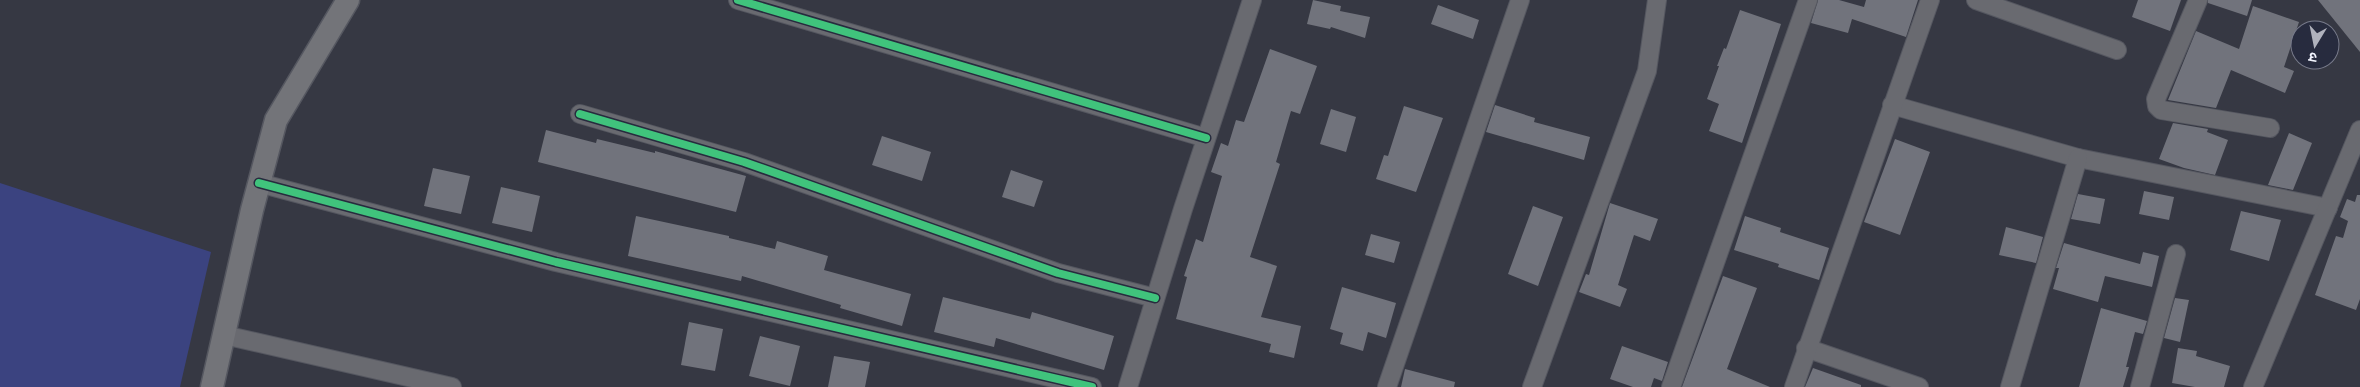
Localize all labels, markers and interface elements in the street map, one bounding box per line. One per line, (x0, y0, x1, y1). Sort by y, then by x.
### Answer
north arrow (2290, 20, 2340, 70)
text: उ (2307, 48, 2318, 66)

